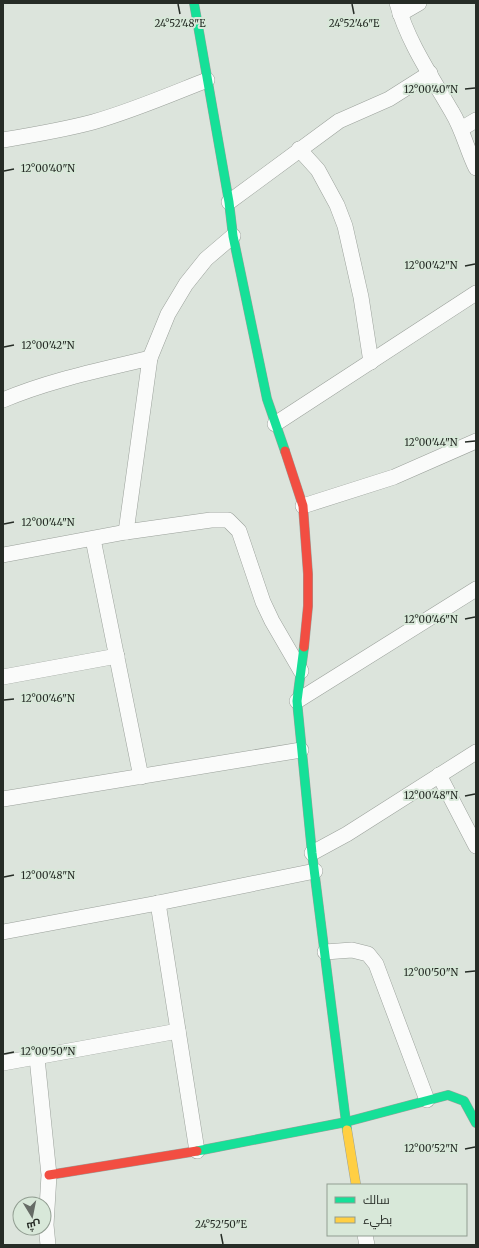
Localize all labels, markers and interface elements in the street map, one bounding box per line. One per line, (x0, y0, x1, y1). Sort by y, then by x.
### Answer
text: 24°52'48"E (154, 17, 206, 30)
text: 24°52'46"E (329, 17, 380, 30)
text: 12°00'40"N (404, 83, 458, 96)
text: 12°00'40"N (21, 162, 75, 175)
text: 12°00'42"N (404, 259, 458, 272)
text: 12°00'42"N (21, 339, 75, 352)
text: 12°00'44"N (404, 436, 458, 449)
text: 12°00'44"N (21, 516, 75, 529)
text: 12°00'46"N (404, 613, 458, 626)
text: 12°00'46"N (21, 692, 75, 705)
text: 12°00'48"N (404, 789, 458, 802)
text: 12°00'48"N (21, 869, 75, 882)
text: 12°00'50"N (404, 966, 459, 979)
text: 12°00'50"N (21, 1045, 76, 1058)
text: 12°00'52"N (404, 1142, 458, 1155)
legend (327, 1184, 467, 1236)
text: سالك (363, 1192, 390, 1207)
north arrow (12, 1196, 52, 1236)
text: بطيء (363, 1212, 392, 1230)
text: ش (26, 1218, 42, 1234)
text: 24°52'50"E (195, 1218, 248, 1231)

